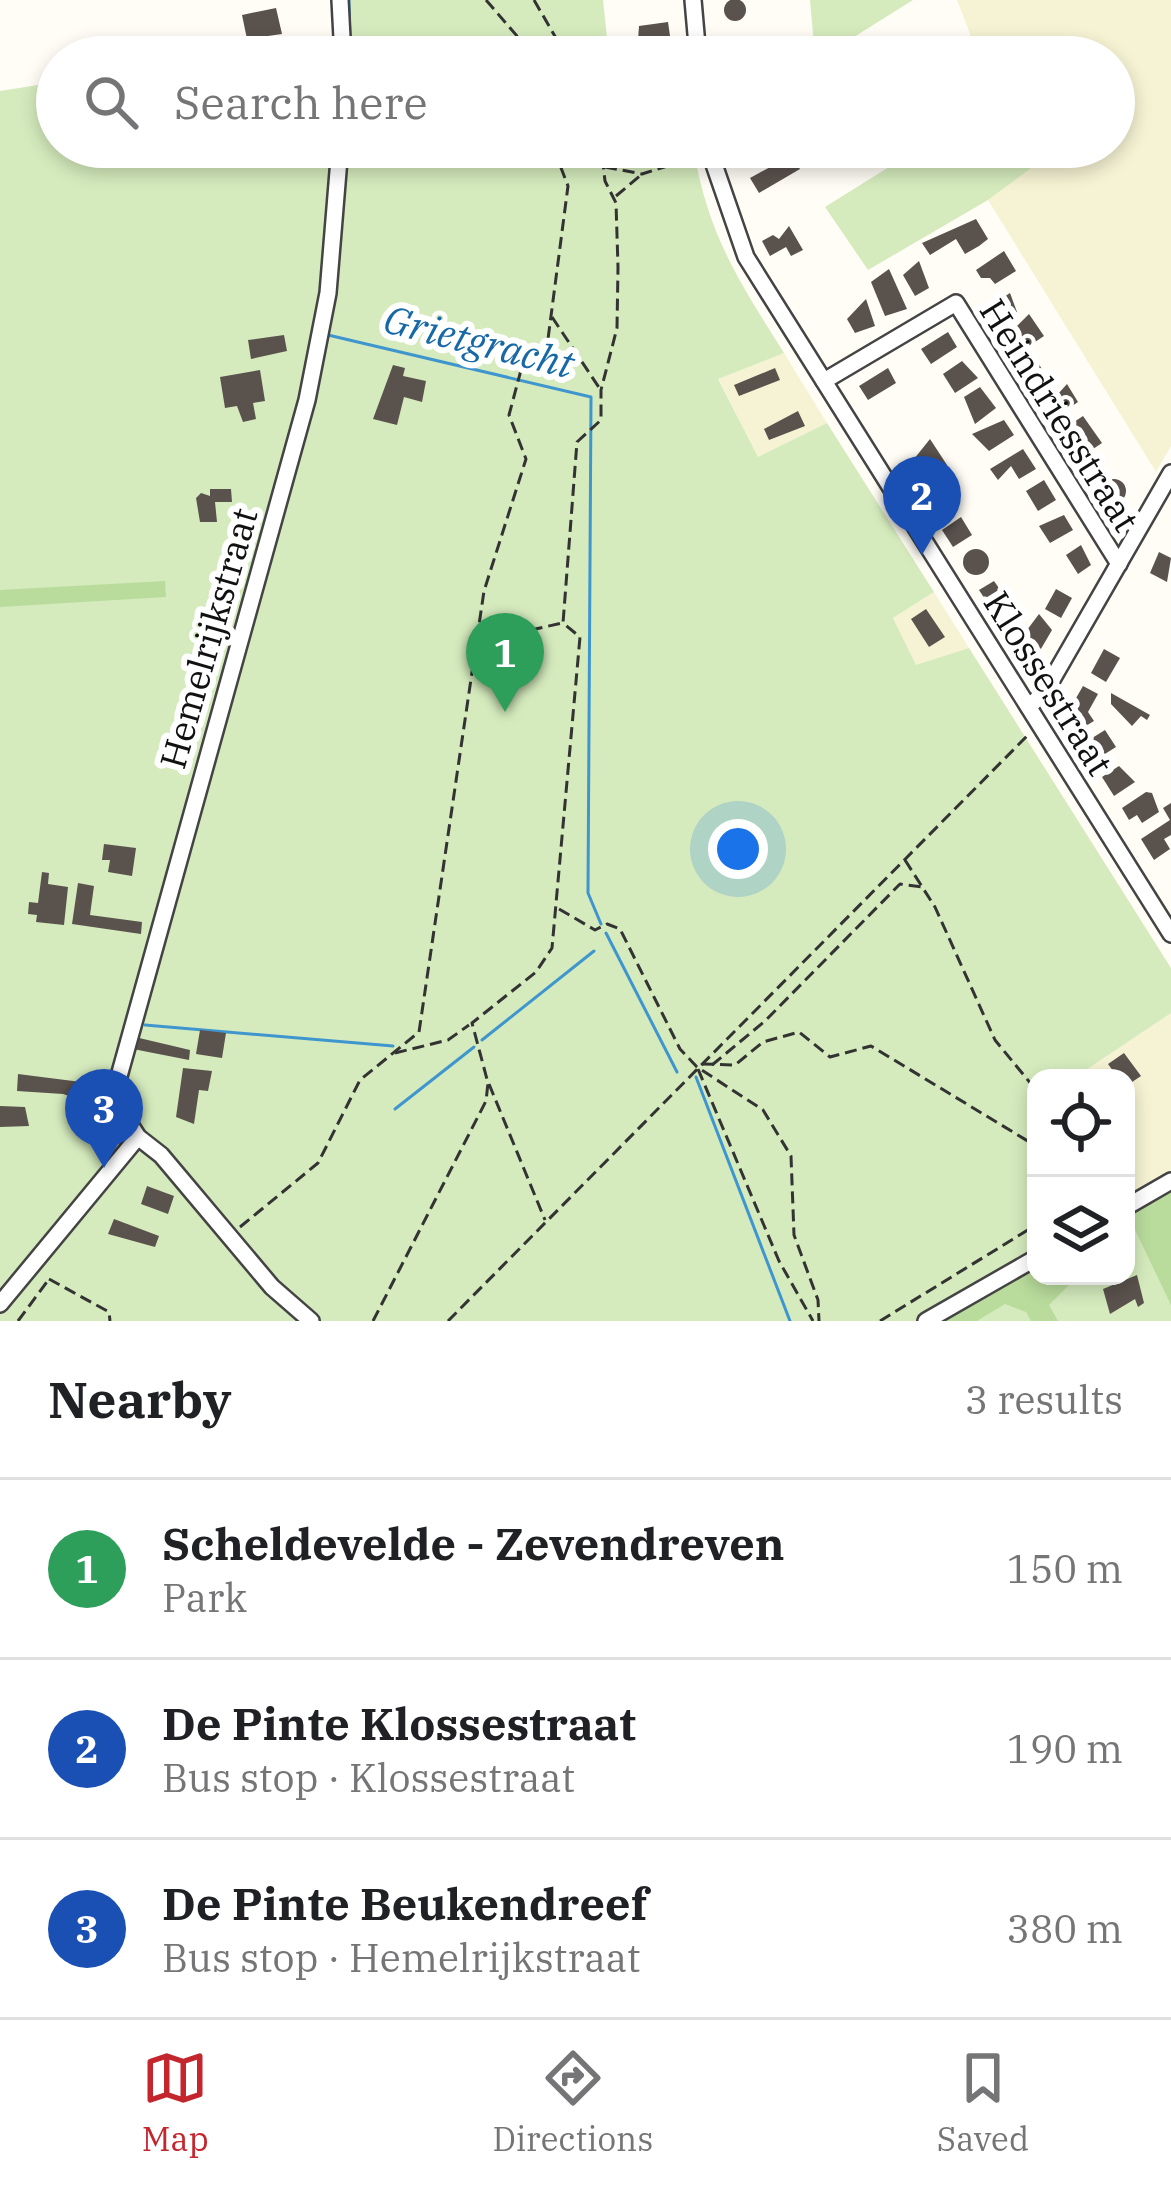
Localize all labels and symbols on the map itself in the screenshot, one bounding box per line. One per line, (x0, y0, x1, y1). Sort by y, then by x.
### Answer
street label: Heindriesstraat (970, 290, 1150, 540)
water label: Grietgracht (379, 293, 580, 389)
pin: 2 (883, 456, 961, 555)
street label: Hemelrijkstraat (148, 502, 268, 774)
street label: Klossestraat (974, 582, 1124, 784)
pin: 1 (466, 613, 544, 712)
your location (708, 819, 768, 879)
pin: 3 (65, 1069, 143, 1168)

